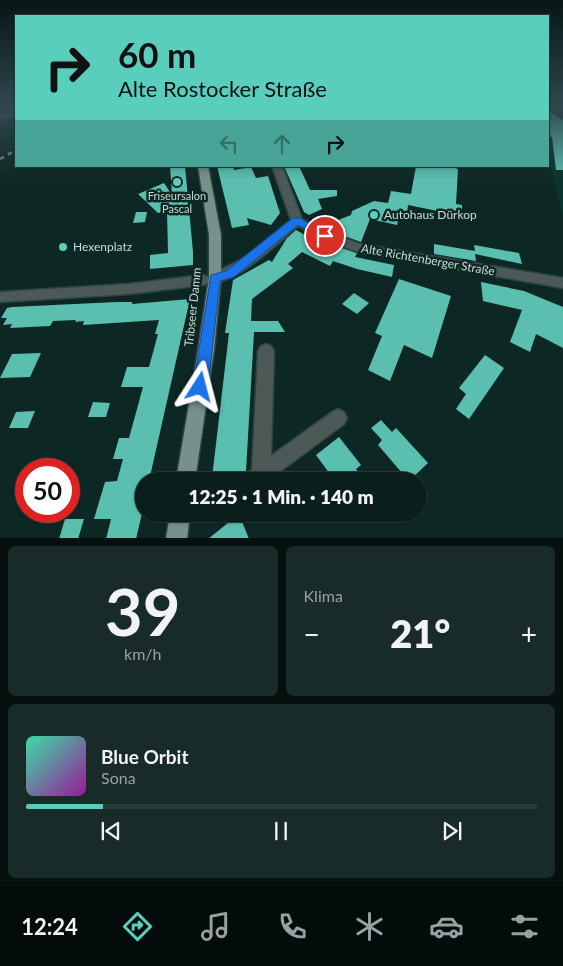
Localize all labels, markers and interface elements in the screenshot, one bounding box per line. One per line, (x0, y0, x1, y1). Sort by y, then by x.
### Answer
text: 60 m (118, 33, 196, 75)
icon: right (35, 35, 100, 100)
text: Alte Rostocker Straße (118, 75, 327, 102)
icon: left (215, 130, 243, 158)
icon: ahead (268, 130, 296, 158)
icon: right (321, 130, 349, 158)
marker: Friseursalon Pascal (171, 176, 183, 188)
place label: Friseursalon Pascal (148, 189, 206, 215)
place label: Autohaus Dürkop (384, 207, 477, 222)
marker: Autohaus Dürkop (368, 209, 380, 221)
pin (304, 215, 346, 257)
icon: arrive (311, 222, 339, 250)
place label: Hexenplatz (73, 239, 133, 254)
street label: Alte Richtenberger Straße (360, 240, 496, 279)
marker: Hexenplatz (57, 241, 69, 253)
street label: Tribseer Damm (181, 267, 204, 347)
position arrow (173, 360, 225, 412)
speed limit sign: 50 (15, 458, 80, 523)
text: 12:25 · 1 Min. · 140 m (188, 485, 374, 508)
text: 39 (105, 572, 180, 650)
text: Klima (304, 586, 343, 605)
text: 21° (390, 610, 450, 656)
text: − (304, 617, 320, 651)
text: + (521, 617, 537, 651)
text: km/h (124, 644, 161, 663)
text: Blue Orbit (101, 745, 189, 768)
text: Sona (101, 768, 136, 787)
icon: previous (97, 817, 125, 845)
icon: pause (267, 817, 295, 845)
icon: next (438, 817, 466, 845)
icon: directions (120, 909, 155, 944)
icon: music (198, 909, 233, 944)
icon: phone (275, 909, 310, 944)
icon: climate (352, 909, 387, 944)
icon: car (429, 909, 464, 944)
icon: filters (507, 909, 542, 944)
text: 12:24 (21, 913, 78, 940)

